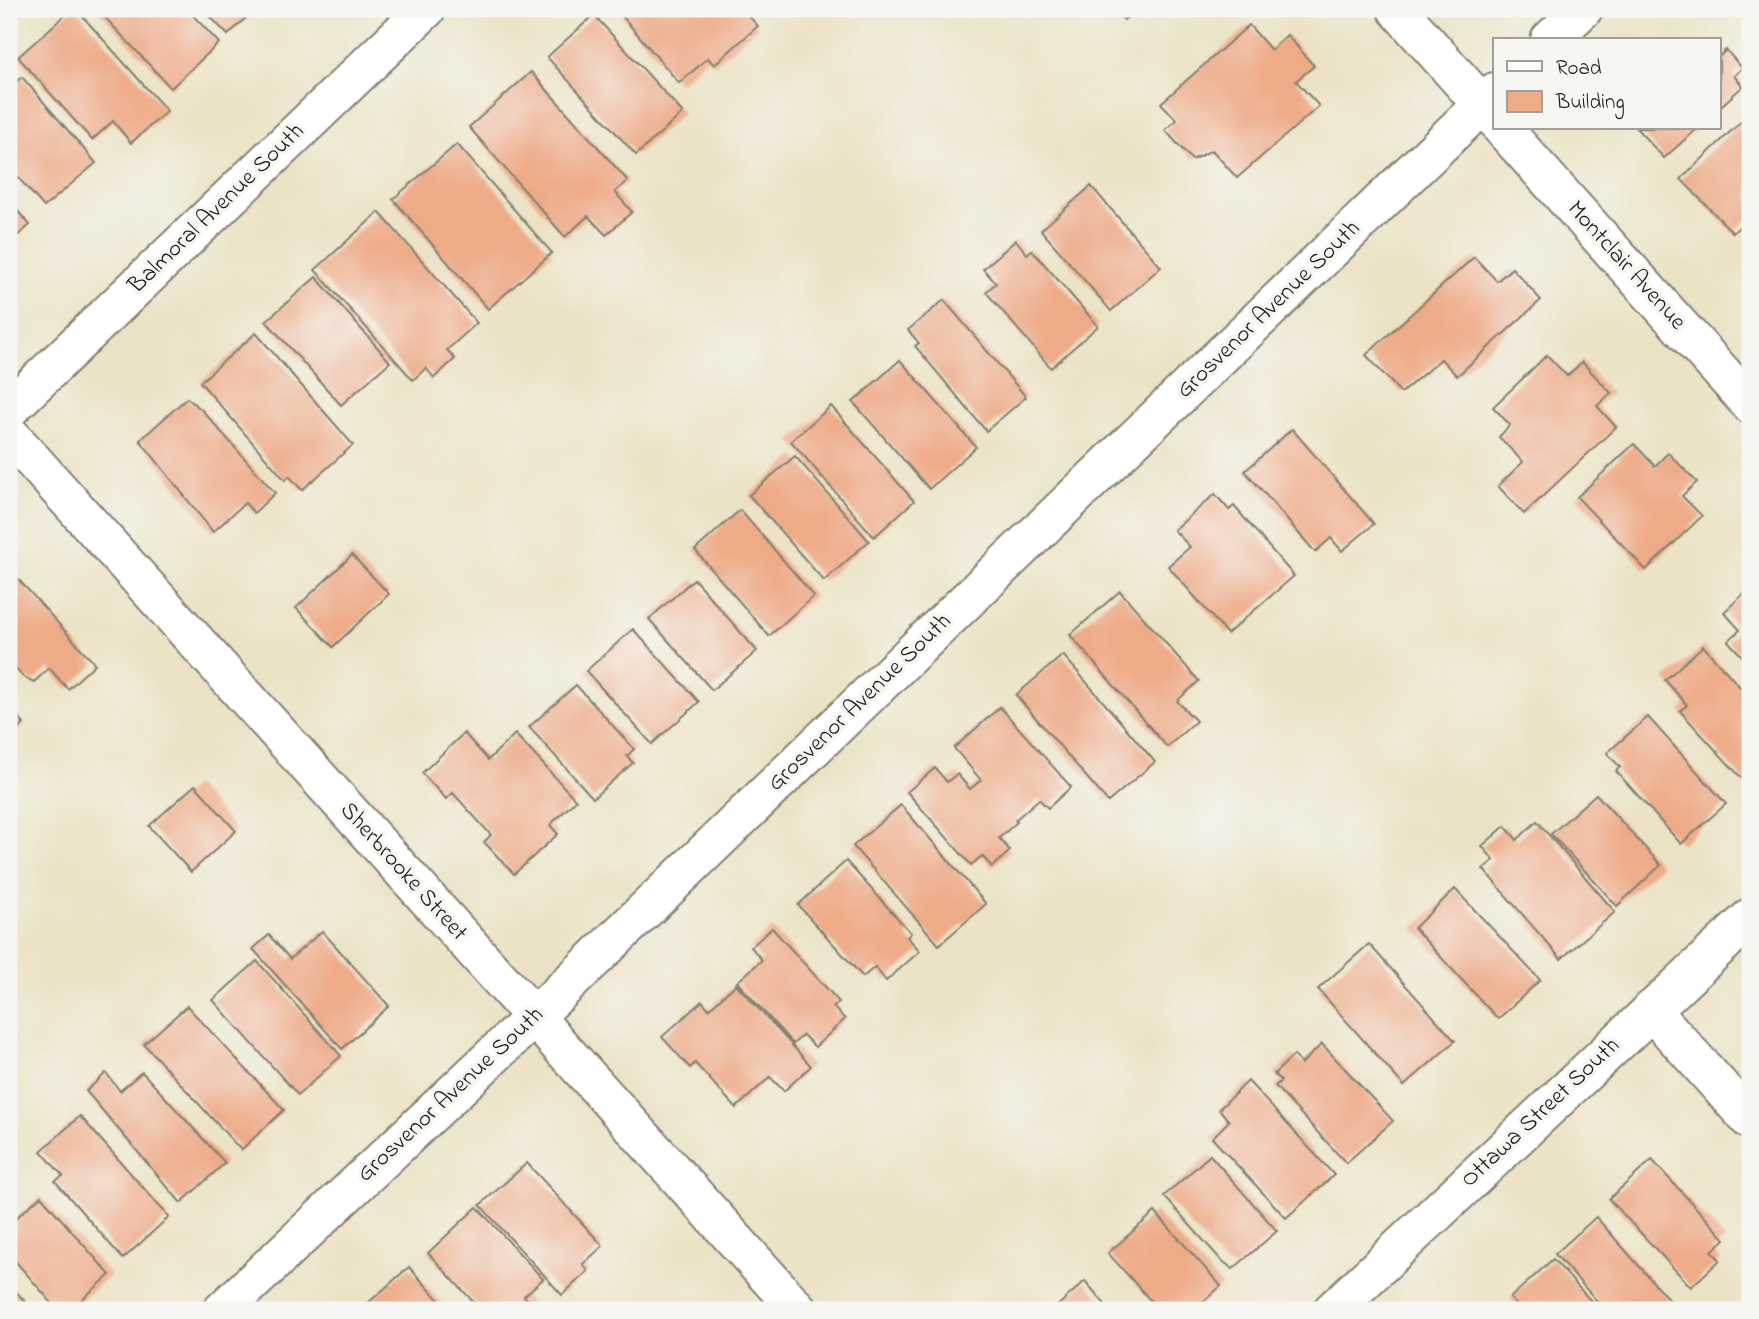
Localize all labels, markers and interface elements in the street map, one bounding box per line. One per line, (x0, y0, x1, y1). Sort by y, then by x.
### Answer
legend (1493, 38, 1720, 130)
text: Road (1556, 54, 1602, 84)
text: Building (1555, 88, 1625, 120)
street label: Balmoral Avenue South (120, 115, 313, 303)
street label: Montclair Avenue (1558, 193, 1694, 339)
street label: Grosvenor Avenue South (1169, 213, 1369, 407)
street label: Grosvenor Avenue South (760, 606, 960, 800)
street label: Sherbrooke Street (331, 794, 475, 950)
street label: Grosvenor Avenue South (350, 999, 552, 1191)
street label: Ottawa Street South (1453, 1030, 1629, 1196)

